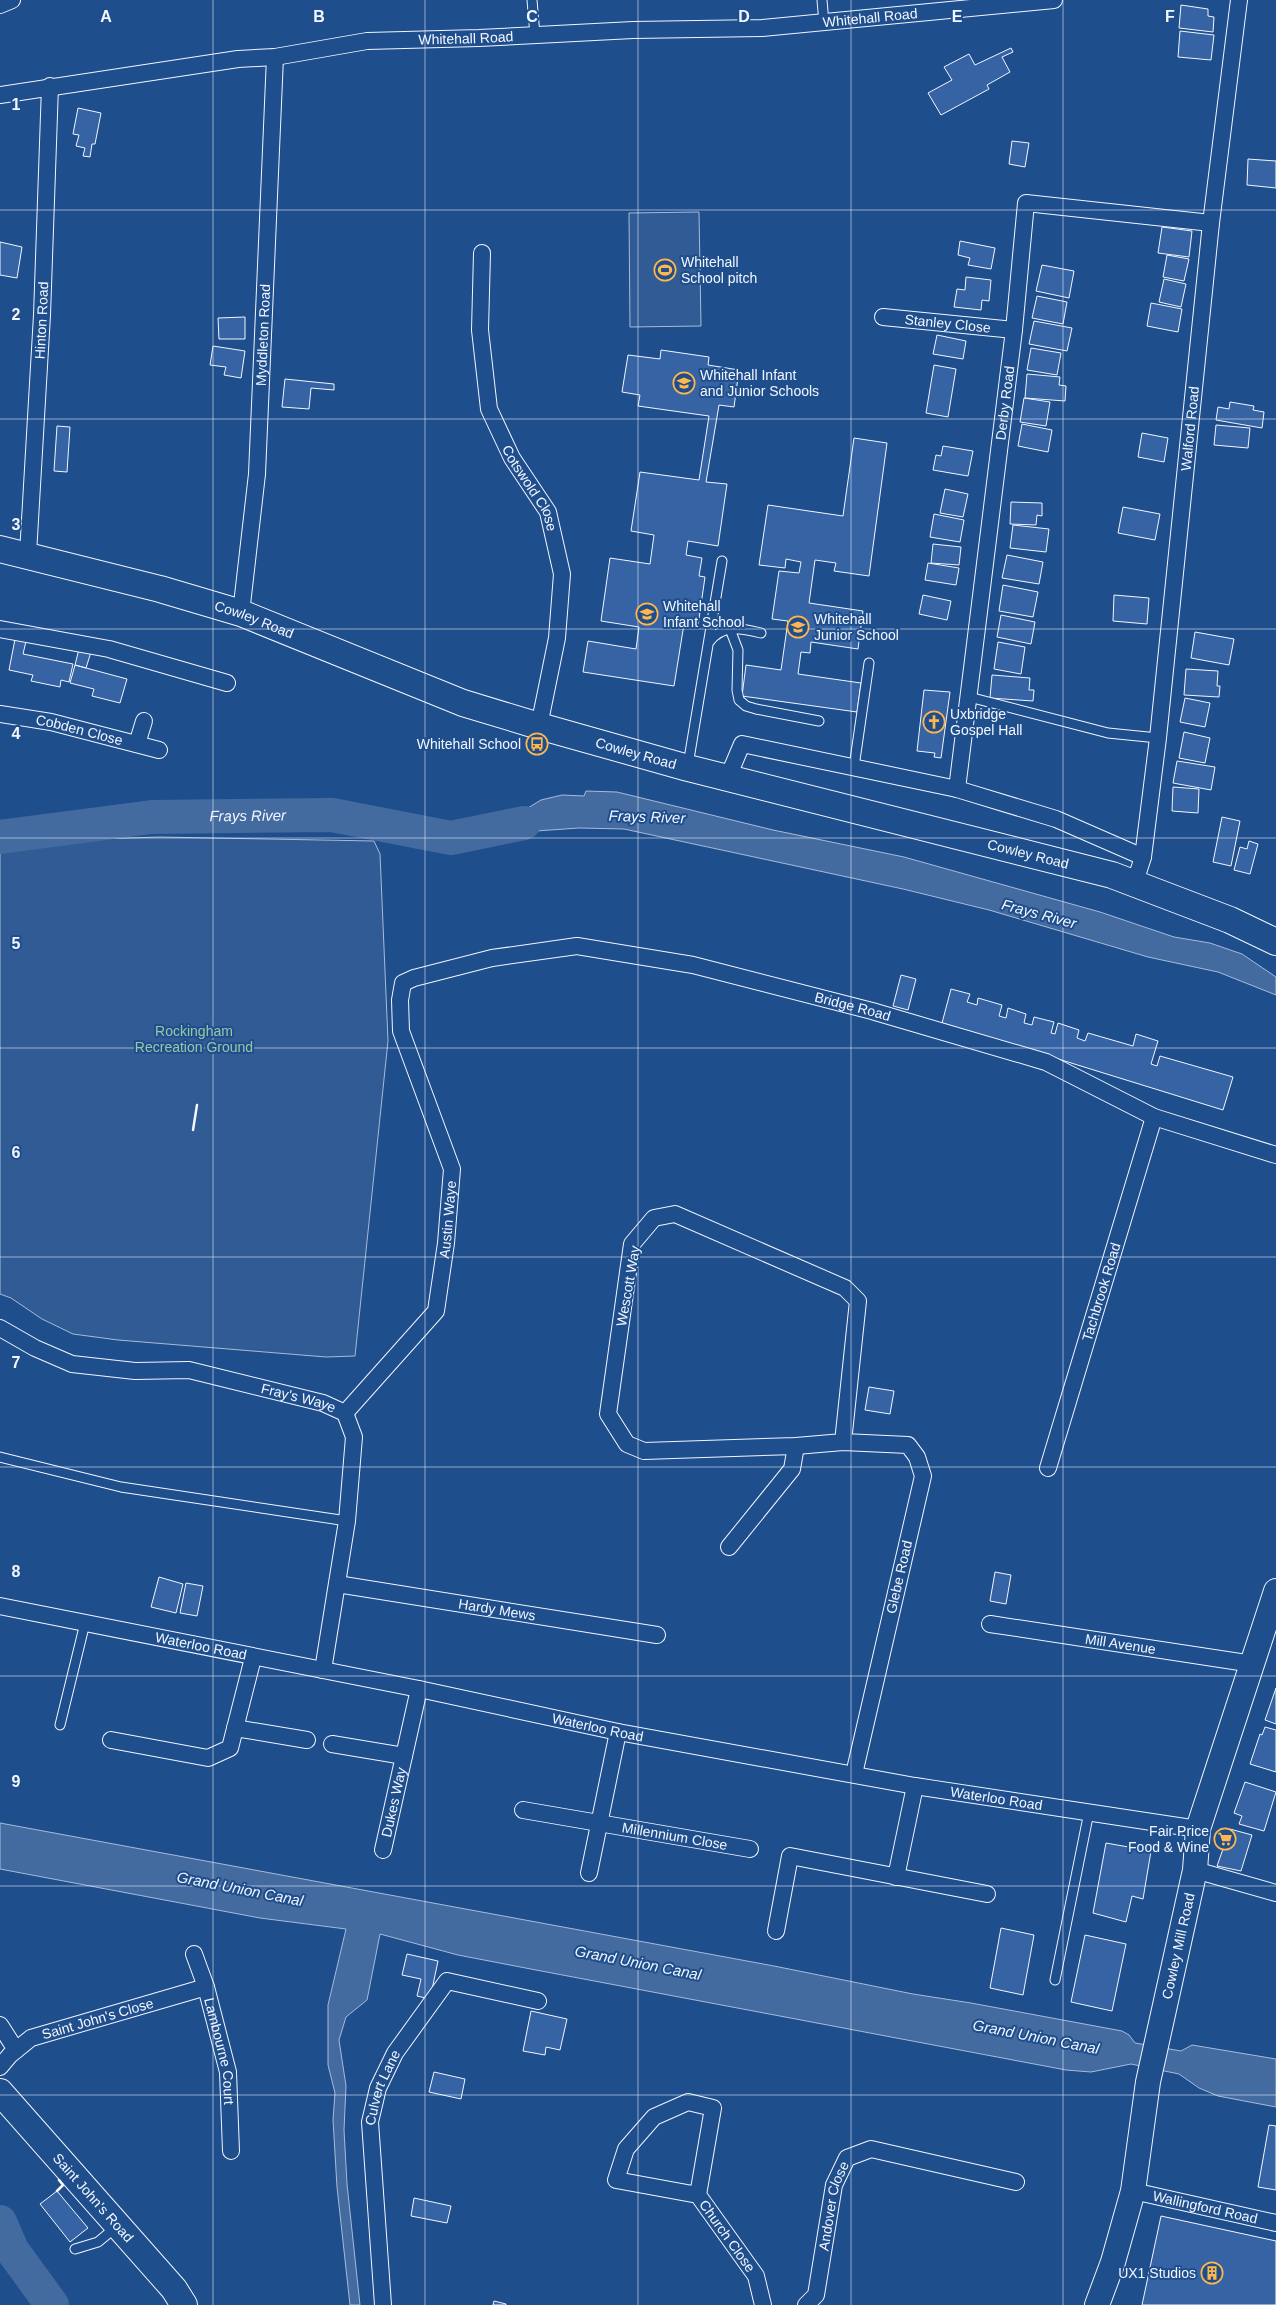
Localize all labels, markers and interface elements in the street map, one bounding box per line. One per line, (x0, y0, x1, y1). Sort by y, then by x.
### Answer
street label: Whitehall Road (822, 5, 918, 30)
text: A (100, 8, 112, 25)
text: B (313, 8, 325, 25)
text: C (526, 8, 538, 25)
text: D (738, 8, 750, 25)
text: E (952, 8, 963, 25)
text: F (1165, 8, 1175, 25)
street label: Whitehall Road (418, 28, 514, 48)
text: 1 (12, 96, 21, 113)
place label: Whitehall School pitch (681, 254, 757, 286)
sports icon: Whitehall School pitch (653, 258, 677, 282)
street label: Hinton Road (31, 281, 51, 360)
street label: Myddleton Road (253, 284, 273, 386)
text: 2 (12, 306, 21, 323)
street label: Stanley Close (904, 311, 992, 336)
street label: Derby Road (992, 365, 1017, 441)
place label: Whitehall Infant and Junior Schools (700, 367, 819, 399)
school or university icon: Whitehall Infant and Junior Schools (672, 371, 696, 395)
street label: Walford Road (1178, 385, 1202, 472)
street label: Cotswold Close (499, 443, 560, 533)
text: 3 (12, 516, 21, 533)
street label: Cowley Road (213, 598, 296, 642)
place label: Whitehall Infant School (663, 598, 745, 630)
school or university icon: Whitehall Infant School (635, 602, 659, 626)
place label: Whitehall Junior School (814, 611, 899, 643)
school or university icon: Whitehall Junior School (786, 615, 810, 639)
place label: Uxbridge Gospel Hall (950, 706, 1022, 738)
church icon: Uxbridge Gospel Hall (922, 710, 946, 734)
street label: Cobden Close (35, 712, 125, 748)
text: 4 (12, 725, 21, 742)
bus stop icon: Whitehall School (525, 732, 549, 756)
street label: Cowley Road (594, 734, 678, 772)
place label: Whitehall School (417, 736, 521, 752)
water label: Frays River (209, 807, 287, 824)
water label: Frays River (608, 807, 687, 826)
street label: Cowley Road (986, 836, 1071, 872)
water label: Frays River (1000, 895, 1079, 932)
text: 5 (12, 935, 21, 952)
street label: Bridge Road (813, 989, 893, 1024)
park label: Rockingham Recreation Ground (135, 1023, 253, 1055)
text: 6 (12, 1144, 21, 1161)
street label: Austin Waye (436, 1180, 459, 1259)
street label: Tachbrook Road (1079, 1241, 1124, 1343)
street label: Wescott Way (613, 1244, 643, 1328)
text: 7 (12, 1354, 21, 1371)
street label: Fray's Waye (259, 1380, 339, 1416)
street label: Glebe Road (883, 1539, 915, 1615)
text: 8 (12, 1563, 21, 1580)
street label: Hardy Mews (457, 1595, 537, 1624)
street label: Waterloo Road (154, 1629, 248, 1663)
street label: Mill Avenue (1084, 1631, 1157, 1657)
street label: Waterloo Road (551, 1710, 645, 1744)
street label: Dukes Way (378, 1766, 409, 1839)
text: 9 (12, 1773, 21, 1790)
street label: Waterloo Road (949, 1783, 1044, 1813)
street label: Millennium Close (621, 1819, 729, 1853)
place label: Fair Price Food & Wine (1128, 1823, 1209, 1855)
supermarket icon: Fair Price Food & Wine (1213, 1827, 1237, 1851)
water label: Grand Union Canal (175, 1868, 305, 1909)
street label: Cowley Mill Road (1159, 1891, 1198, 2001)
water label: Grand Union Canal (573, 1942, 703, 1983)
street label: Saint John's Close (40, 1995, 156, 2042)
street label: Lambourne Court (201, 1996, 237, 2105)
water label: Grand Union Canal (971, 2016, 1101, 2057)
street label: Culvert Lane (361, 2047, 403, 2127)
street label: Saint John's Road (50, 2150, 137, 2245)
street label: Andover Close (815, 2158, 852, 2252)
street label: Wallingford Road (1151, 2188, 1259, 2227)
street label: Church Close (696, 2197, 759, 2275)
building icon: UX1 Studios (1200, 2261, 1224, 2285)
place label: UX1 Studios (1118, 2265, 1196, 2281)

